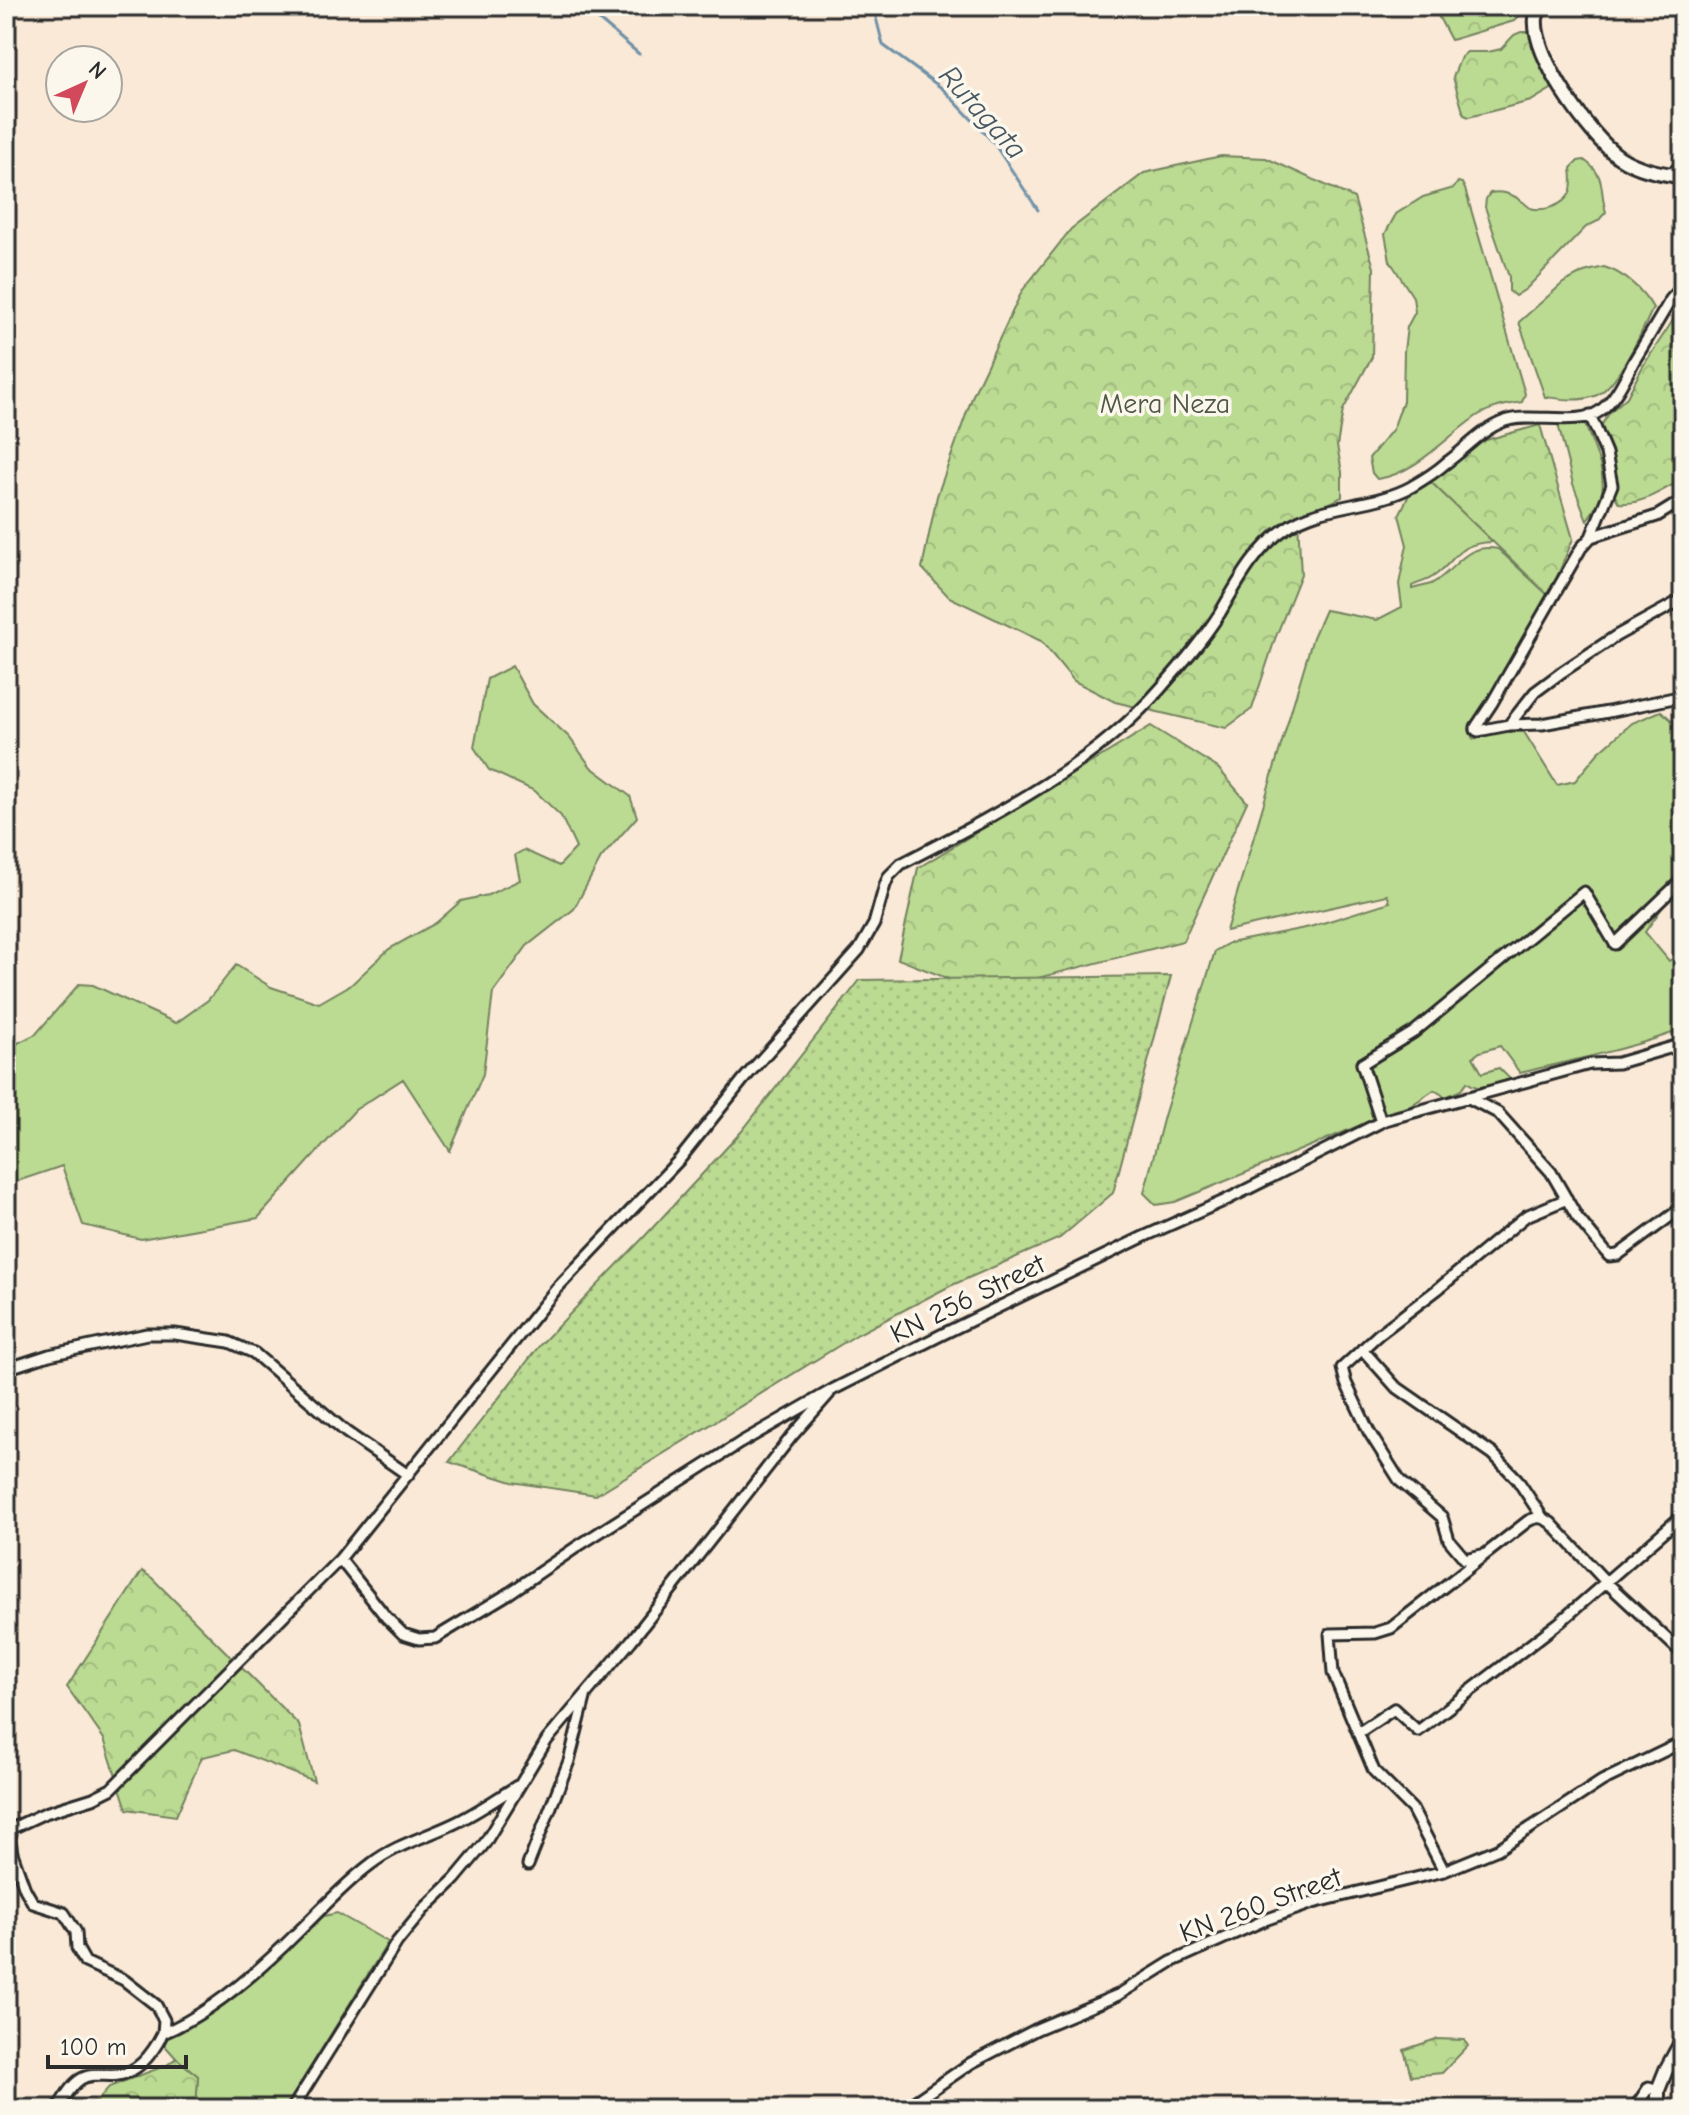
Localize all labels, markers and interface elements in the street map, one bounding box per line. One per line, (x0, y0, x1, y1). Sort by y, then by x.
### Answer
north arrow (44, 44, 124, 124)
text: N (83, 56, 111, 85)
water label: Rutagata (932, 58, 1034, 166)
park label: Mera Neza (1100, 388, 1230, 420)
street label: KN 256 Street (885, 1247, 1051, 1350)
street label: KN 260 Street (1175, 1861, 1347, 1949)
scale bar (48, 2019, 186, 2069)
text: 100 m (60, 2033, 127, 2061)

